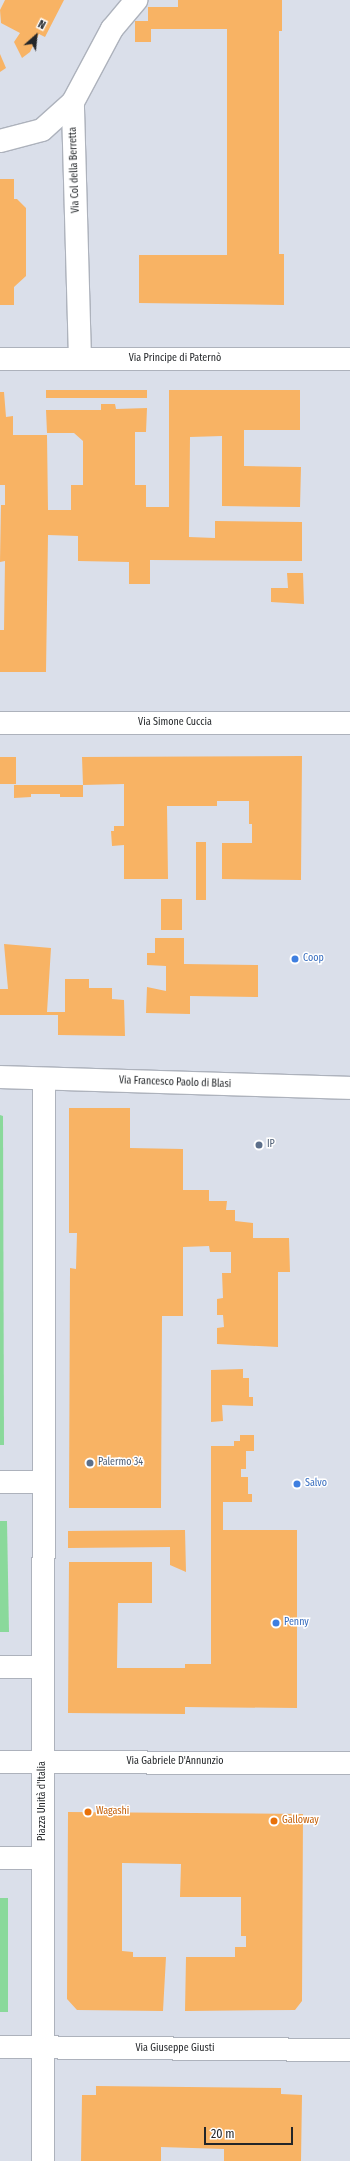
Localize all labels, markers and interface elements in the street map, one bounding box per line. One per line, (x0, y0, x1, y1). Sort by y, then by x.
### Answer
north arrow (16, 16, 56, 56)
text: N (36, 18, 48, 32)
street label: Via Col della Berretta (67, 127, 83, 213)
street label: Via Principe di Paternò (129, 353, 221, 365)
street label: Via Simone Cuccia (138, 717, 212, 729)
place label: Coop (303, 953, 324, 965)
marker: Coop (290, 954, 300, 964)
street label: Via Francesco Paolo di Blasi (119, 1075, 231, 1091)
place label: IP (267, 1139, 275, 1151)
marker: IP (254, 1140, 264, 1150)
place label: Palermo 34 (98, 1457, 143, 1469)
marker: Palermo 34 (85, 1458, 95, 1468)
place label: Salvo (305, 1478, 327, 1490)
marker: Salvo (292, 1479, 302, 1489)
place label: Penny (284, 1617, 309, 1629)
marker: Penny (271, 1618, 281, 1628)
street label: Via Gabriele D'Annunzio (126, 1756, 224, 1768)
street label: Piazza Unità d'Italia (37, 1761, 49, 1841)
place label: Wagashi (96, 1806, 129, 1818)
marker: Wagashi (83, 1807, 93, 1817)
place label: Galloway (282, 1815, 319, 1827)
marker: Galloway (269, 1816, 279, 1826)
street label: Via Giuseppe Giusti (135, 2043, 215, 2055)
scale bar (206, 2119, 295, 2145)
text: 20 m (211, 2127, 235, 2141)

